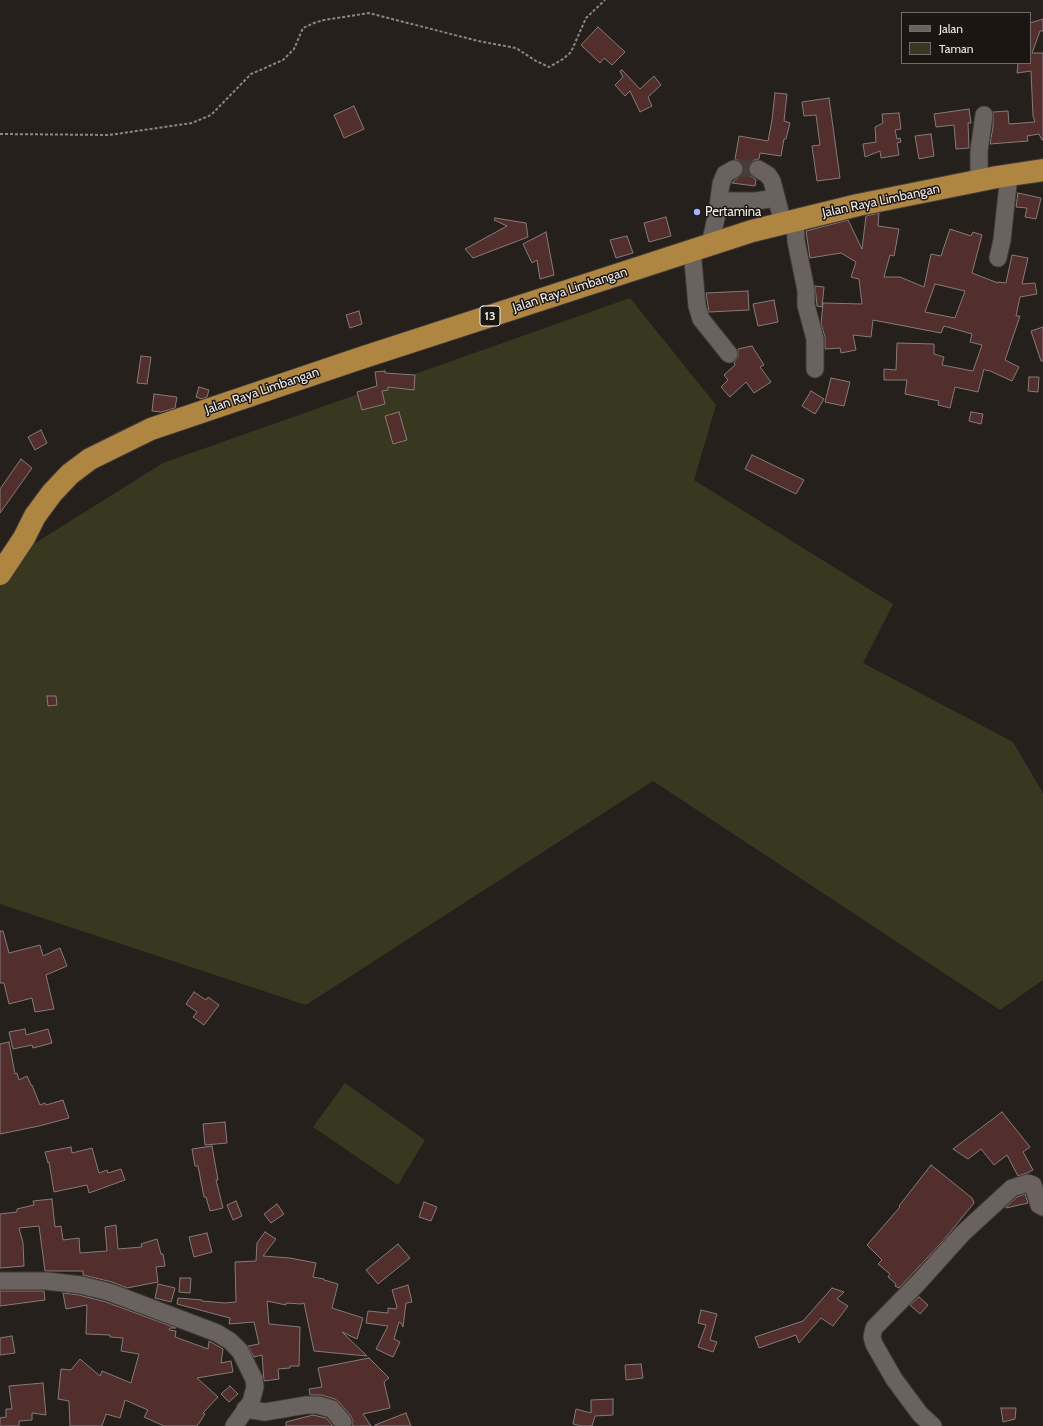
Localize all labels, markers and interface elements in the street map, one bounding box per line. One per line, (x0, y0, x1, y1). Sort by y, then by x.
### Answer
legend (901, 12, 1031, 64)
text: Jalan (939, 21, 963, 36)
text: Taman (939, 41, 973, 56)
street label: Jalan Raya Limbangan (821, 181, 941, 221)
place label: Pertamina (705, 204, 761, 220)
marker: Pertamina (692, 207, 702, 217)
street label: Jalan Raya Limbangan (511, 264, 629, 316)
road number: 13 (480, 306, 500, 326)
street label: Jalan Raya Limbangan (203, 364, 321, 418)

